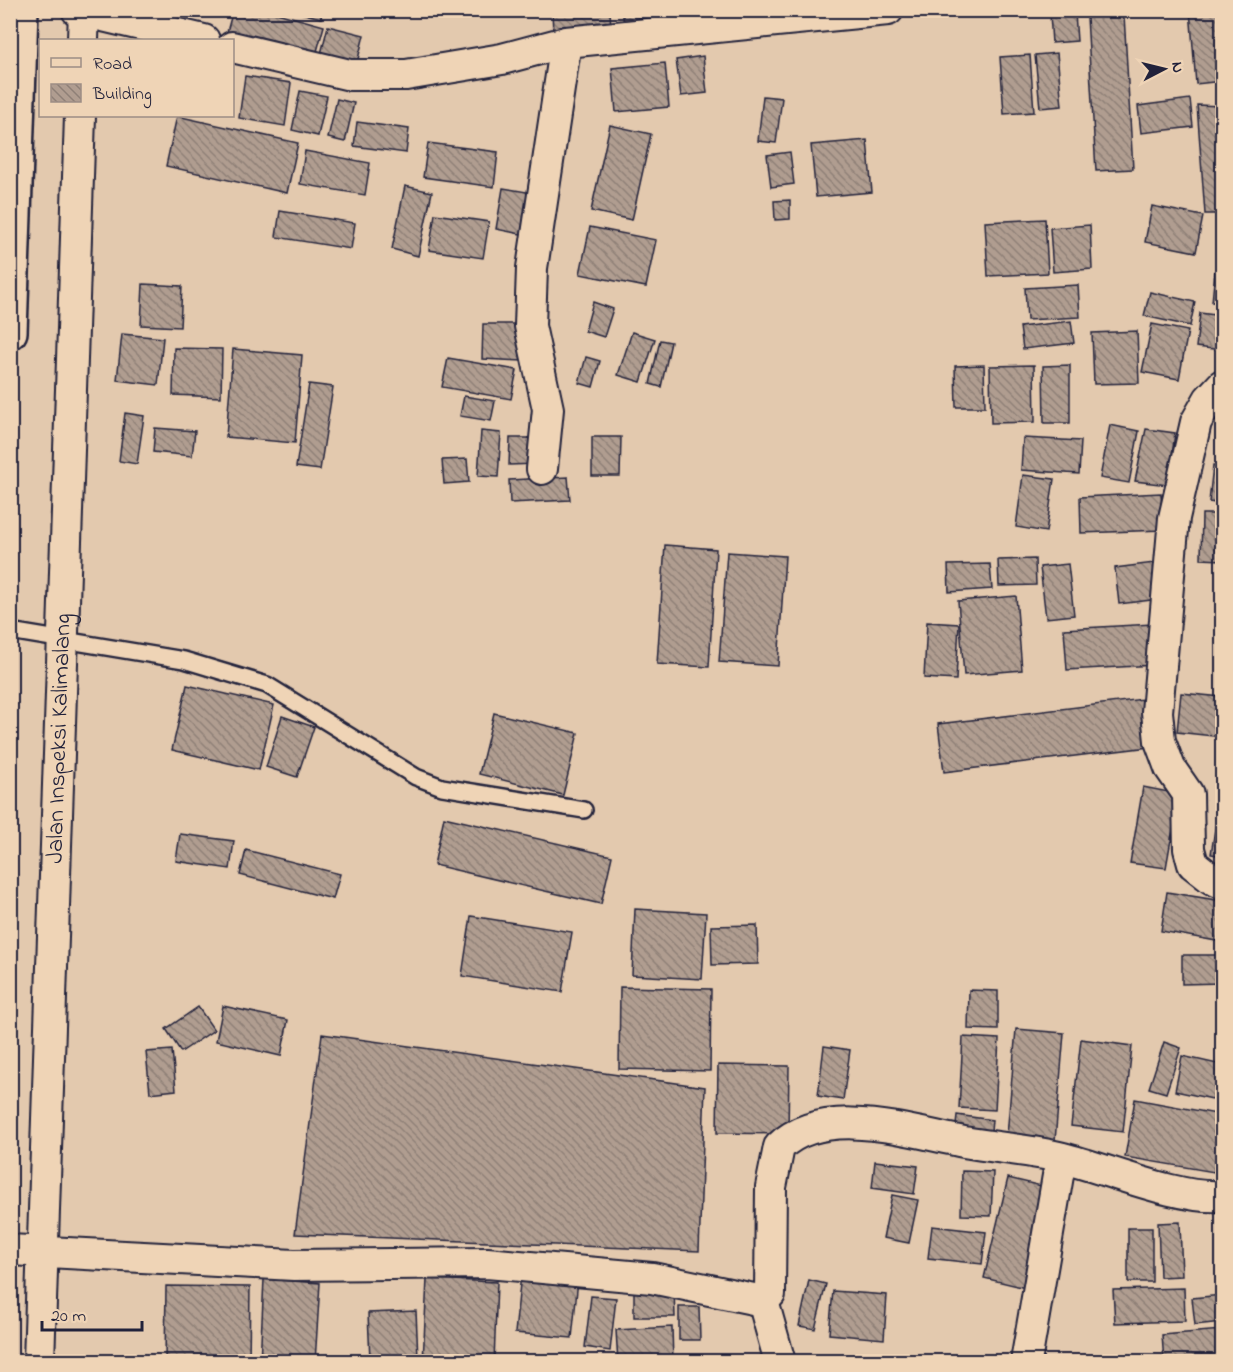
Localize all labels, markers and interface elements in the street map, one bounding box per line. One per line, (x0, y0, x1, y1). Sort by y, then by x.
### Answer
legend (39, 39, 234, 117)
north arrow (1134, 39, 1194, 99)
text: Road (93, 52, 132, 78)
text: N (1164, 61, 1189, 74)
text: Building (92, 82, 152, 109)
street label: Jalan Inspeksi Kalimalang (38, 613, 81, 864)
scale bar (42, 1294, 142, 1332)
text: 20 m (51, 1304, 86, 1330)

